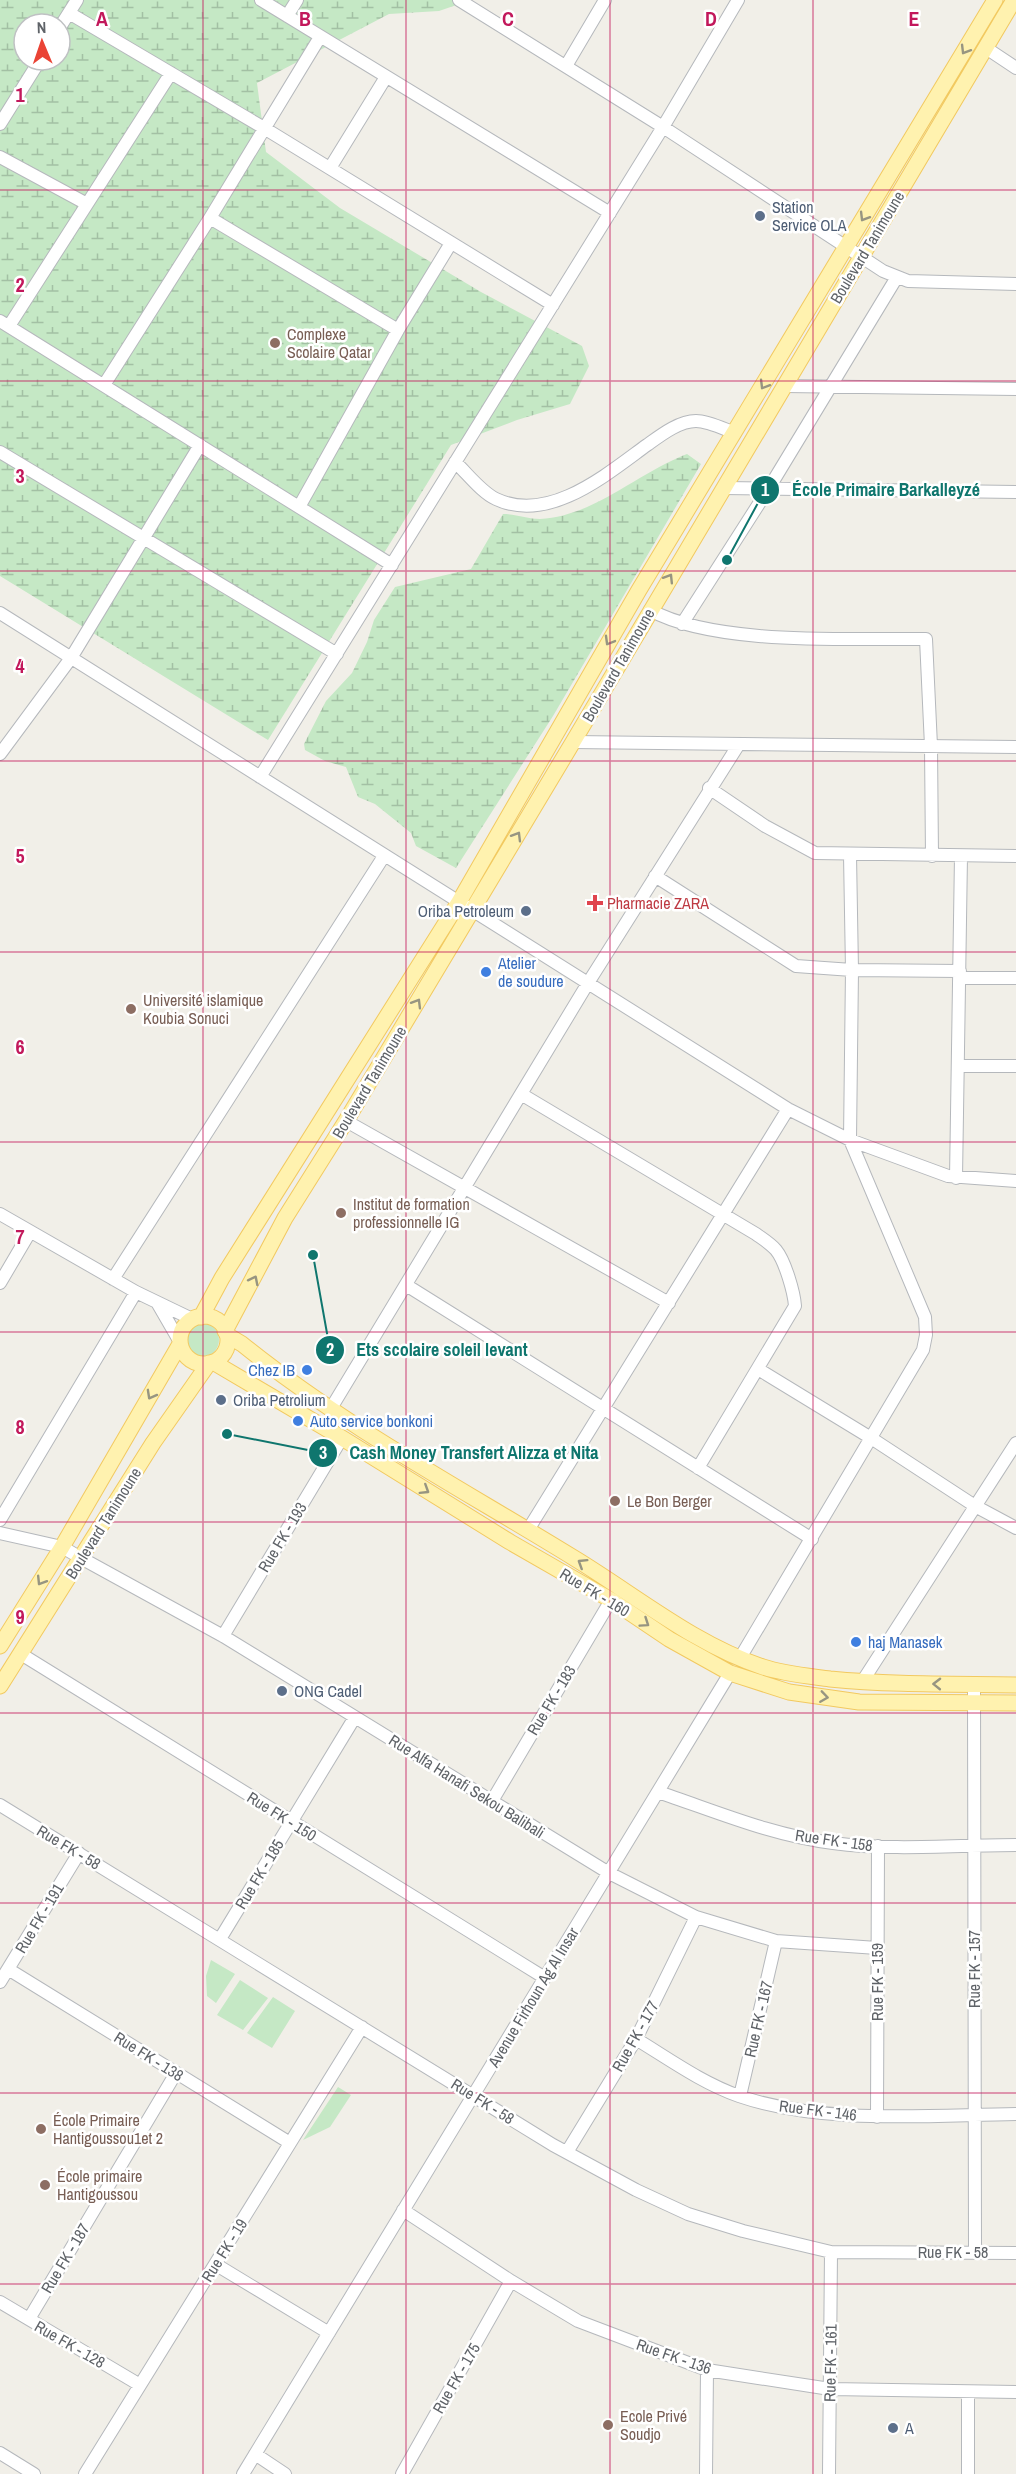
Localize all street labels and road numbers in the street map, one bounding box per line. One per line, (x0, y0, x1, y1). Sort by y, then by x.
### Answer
street label: Boulevard Tanimoune (825, 187, 909, 307)
street label: Boulevard Tanimoune (577, 604, 659, 726)
street label: Boulevard Tanimoune (327, 1022, 411, 1142)
street label: Boulevard Tanimoune (60, 1463, 146, 1583)
street label: Rue FK - 193 (252, 1498, 312, 1576)
street label: Rue FK - 160 (556, 1562, 634, 1622)
street label: Rue FK - 183 (521, 1661, 581, 1739)
street label: Rue Alfa Hanafi Sekou Balibali (385, 1729, 549, 1843)
street label: Rue FK - 150 (243, 1786, 321, 1846)
street label: Rue FK - 58 (33, 1819, 105, 1875)
street label: Rue FK - 158 (794, 1824, 874, 1856)
street label: Rue FK - 185 (229, 1835, 289, 1913)
street label: Rue FK - 191 (9, 1878, 69, 1957)
street label: Avenue Firhoun Ag Al Insar (482, 1922, 584, 2072)
street label: Rue FK - 157 (963, 1930, 985, 2008)
street label: Rue FK - 159 (866, 1943, 888, 2021)
street label: Rue FK - 167 (739, 1979, 777, 2059)
street label: Rue FK - 177 (606, 1997, 664, 2075)
street label: Rue FK - 138 (110, 2026, 188, 2086)
street label: Rue FK - 58 (447, 2073, 519, 2129)
street label: Rue FK - 146 (778, 2094, 858, 2126)
street label: Rue FK - 19 (196, 2214, 252, 2286)
street label: Rue FK - 187 (35, 2219, 95, 2297)
street label: Rue FK - 58 (918, 2241, 988, 2263)
street label: Rue FK - 128 (31, 2315, 109, 2373)
street label: Rue FK - 161 (818, 2323, 842, 2402)
street label: Rue FK - 136 (634, 2333, 714, 2379)
street label: Rue FK - 175 (427, 2339, 485, 2417)

